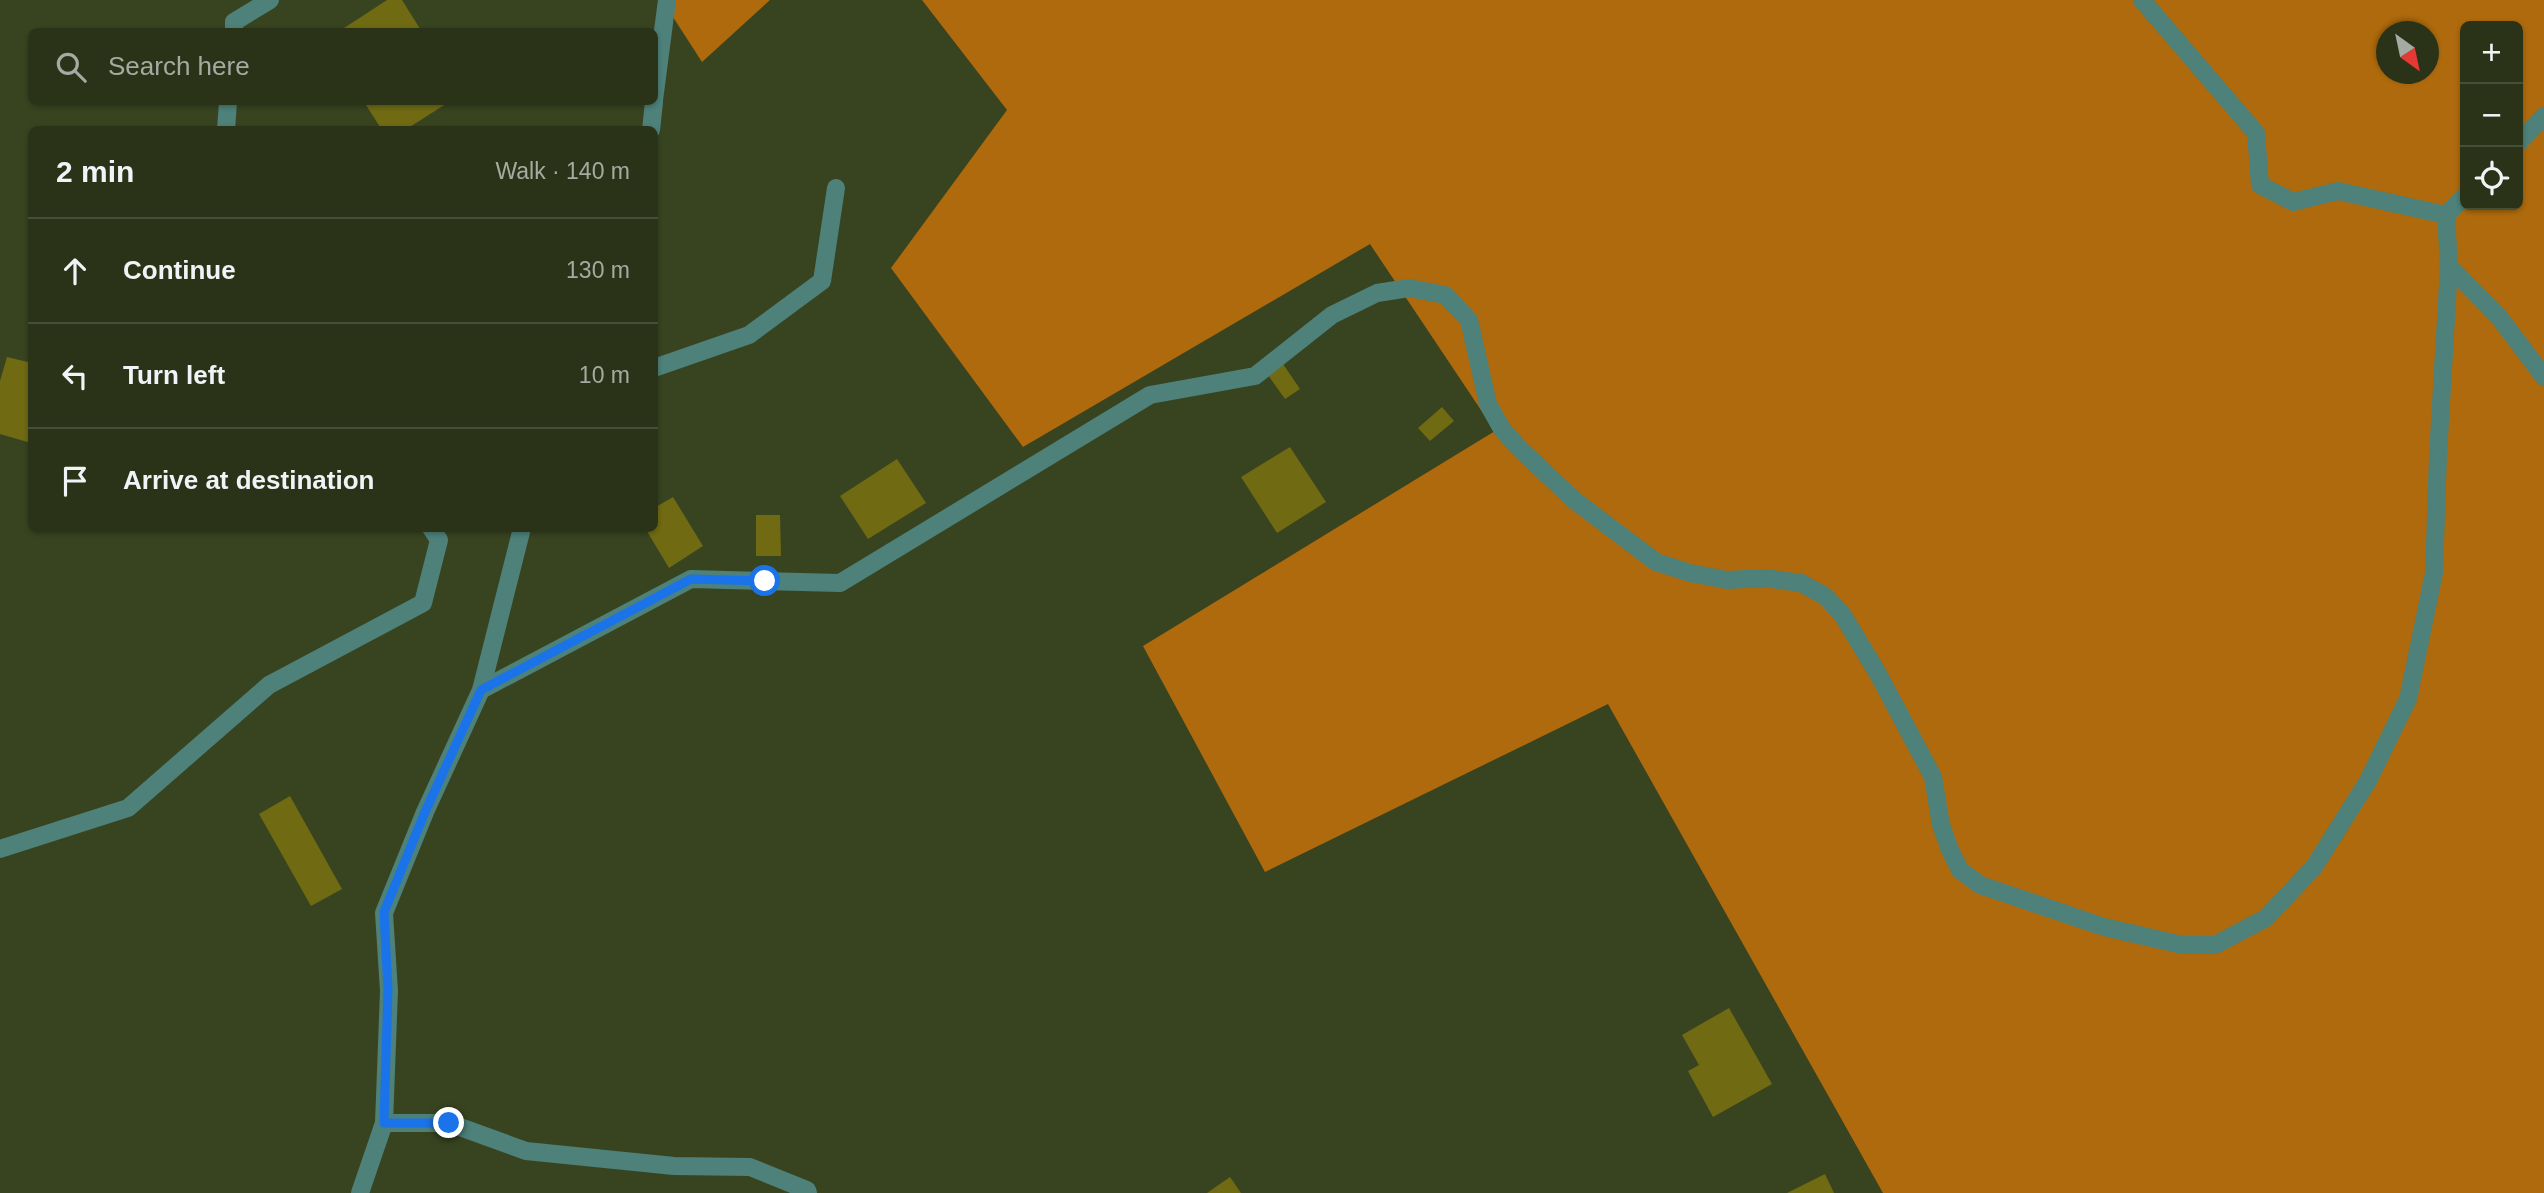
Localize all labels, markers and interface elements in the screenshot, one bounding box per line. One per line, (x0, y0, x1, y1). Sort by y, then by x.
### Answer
north arrow (2376, 21, 2439, 84)
map controls (2460, 21, 2523, 210)
button: + (2460, 21, 2523, 84)
search box (28, 28, 658, 105)
icon: search (52, 48, 90, 86)
text: Search here (108, 51, 250, 81)
button: − (2460, 84, 2523, 147)
button: locate (2460, 147, 2523, 210)
text: 2 min (56, 155, 134, 188)
text: Walk · 140 m (495, 158, 630, 184)
icon: ahead (56, 252, 94, 290)
text: Continue (123, 255, 236, 285)
text: 130 m (566, 257, 630, 283)
icon: left (56, 357, 94, 395)
text: Turn left (123, 360, 225, 390)
text: 10 m (579, 362, 630, 388)
icon: arrive (56, 462, 94, 500)
text: Arrive at destination (123, 465, 374, 495)
route start (749, 565, 780, 596)
route end (433, 1107, 464, 1138)

